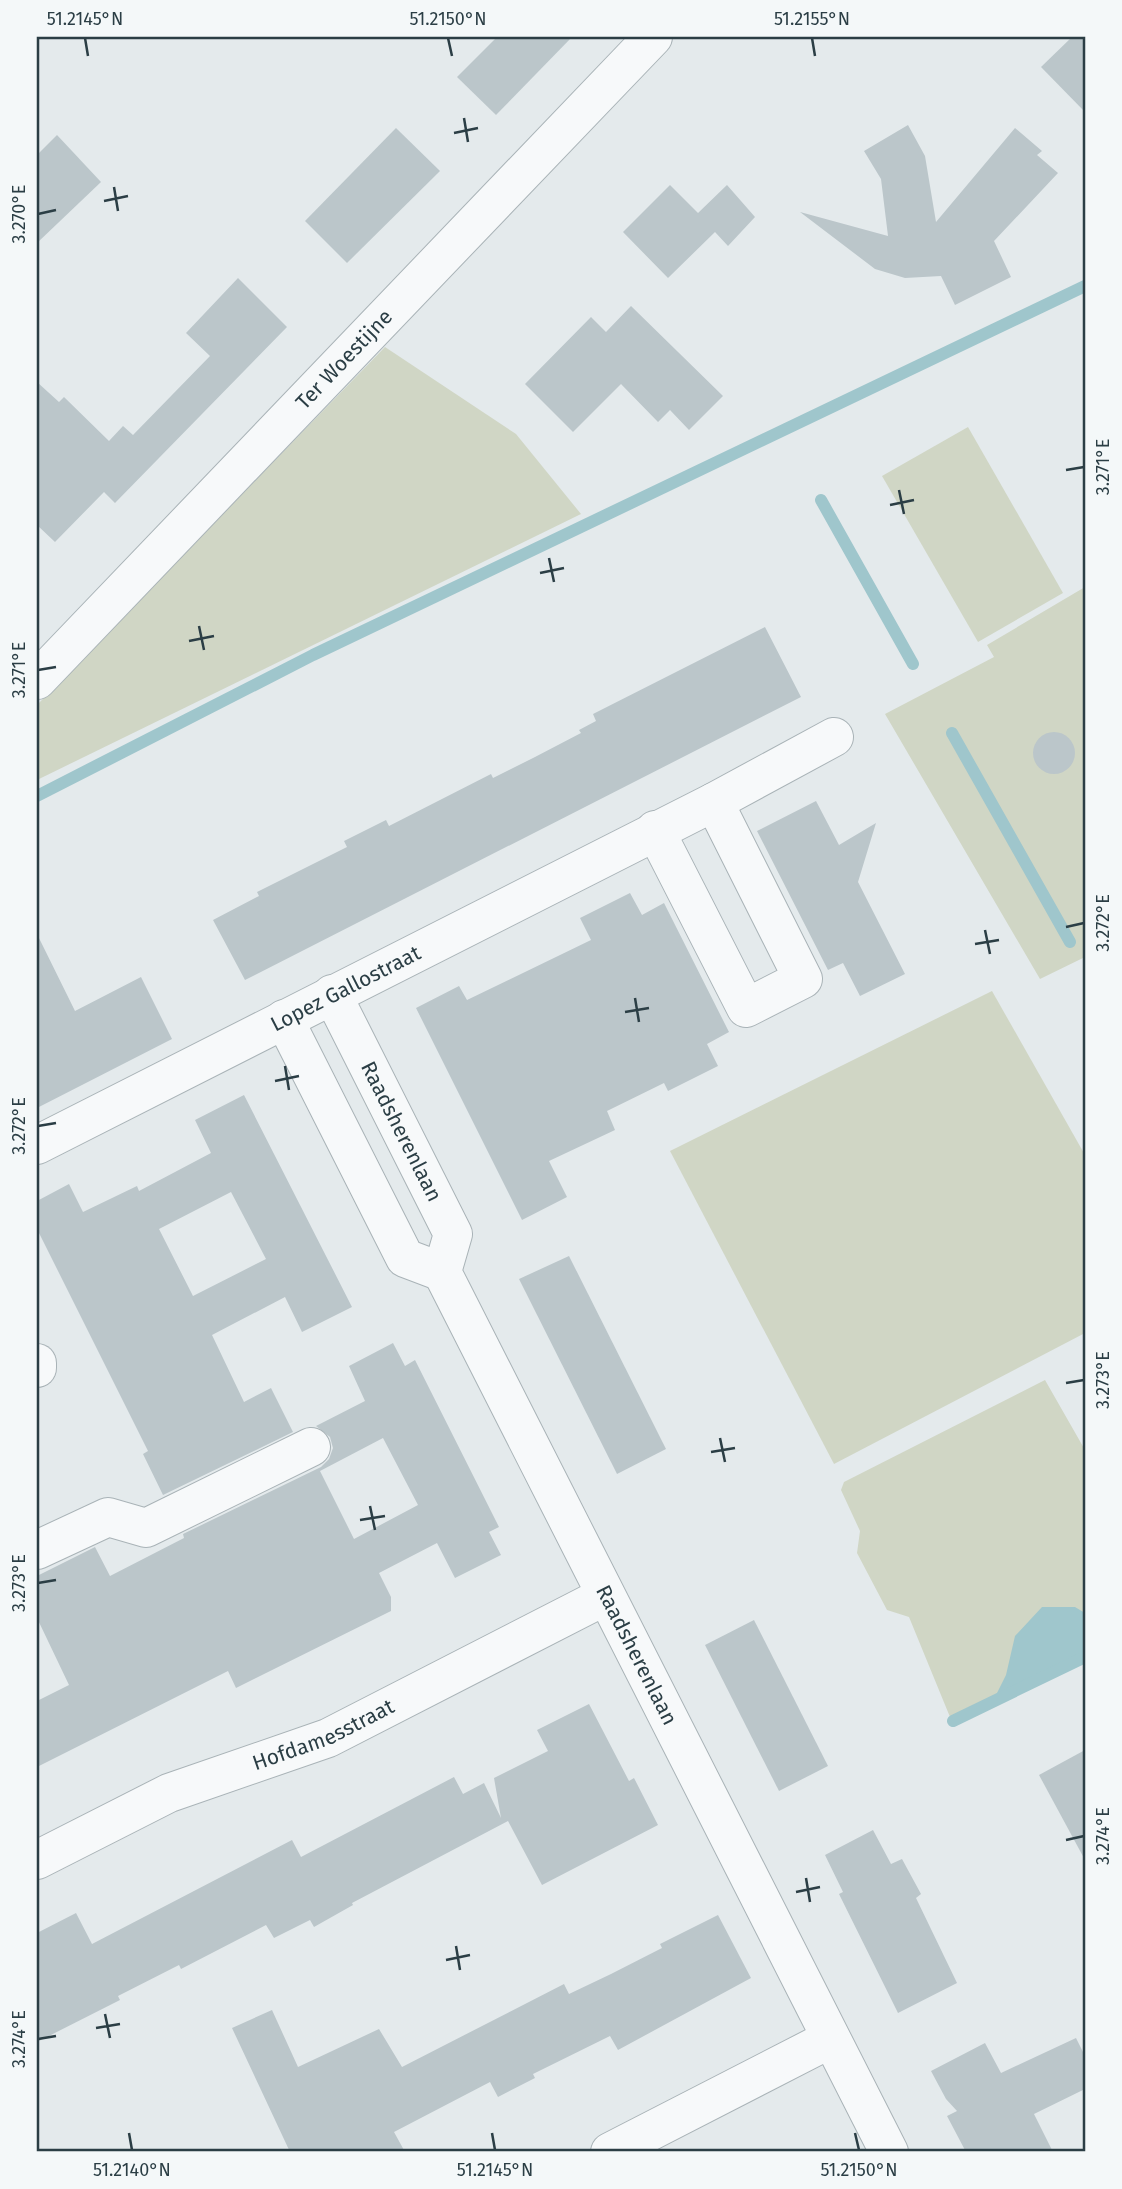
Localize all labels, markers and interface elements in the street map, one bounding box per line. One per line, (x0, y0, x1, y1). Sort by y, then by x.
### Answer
text: 51.2145°N (47, 8, 123, 30)
text: 51.2150°N (409, 8, 487, 30)
text: 51.2155°N (774, 8, 850, 30)
text: 3.270°E (8, 185, 30, 243)
street label: Ter Woestijne (290, 304, 398, 415)
text: 3.271°E (1092, 439, 1114, 495)
text: 3.271°E (8, 642, 30, 698)
text: 3.272°E (1092, 894, 1114, 952)
street label: Lopez Gallostraat (266, 940, 425, 1037)
street label: Raadsherenlaan (355, 1057, 448, 1206)
text: 3.272°E (8, 1097, 30, 1155)
text: 3.273°E (1092, 1351, 1114, 1409)
text: 3.273°E (8, 1554, 30, 1612)
street label: Raadsherenlaan (590, 1581, 683, 1730)
street label: Hofdamesstraat (249, 1693, 399, 1776)
text: 3.274°E (1092, 1807, 1114, 1865)
text: 3.274°E (8, 2010, 30, 2068)
text: 51.2140°N (93, 2159, 171, 2181)
text: 51.2145°N (457, 2159, 533, 2181)
text: 51.2150°N (820, 2159, 898, 2181)

